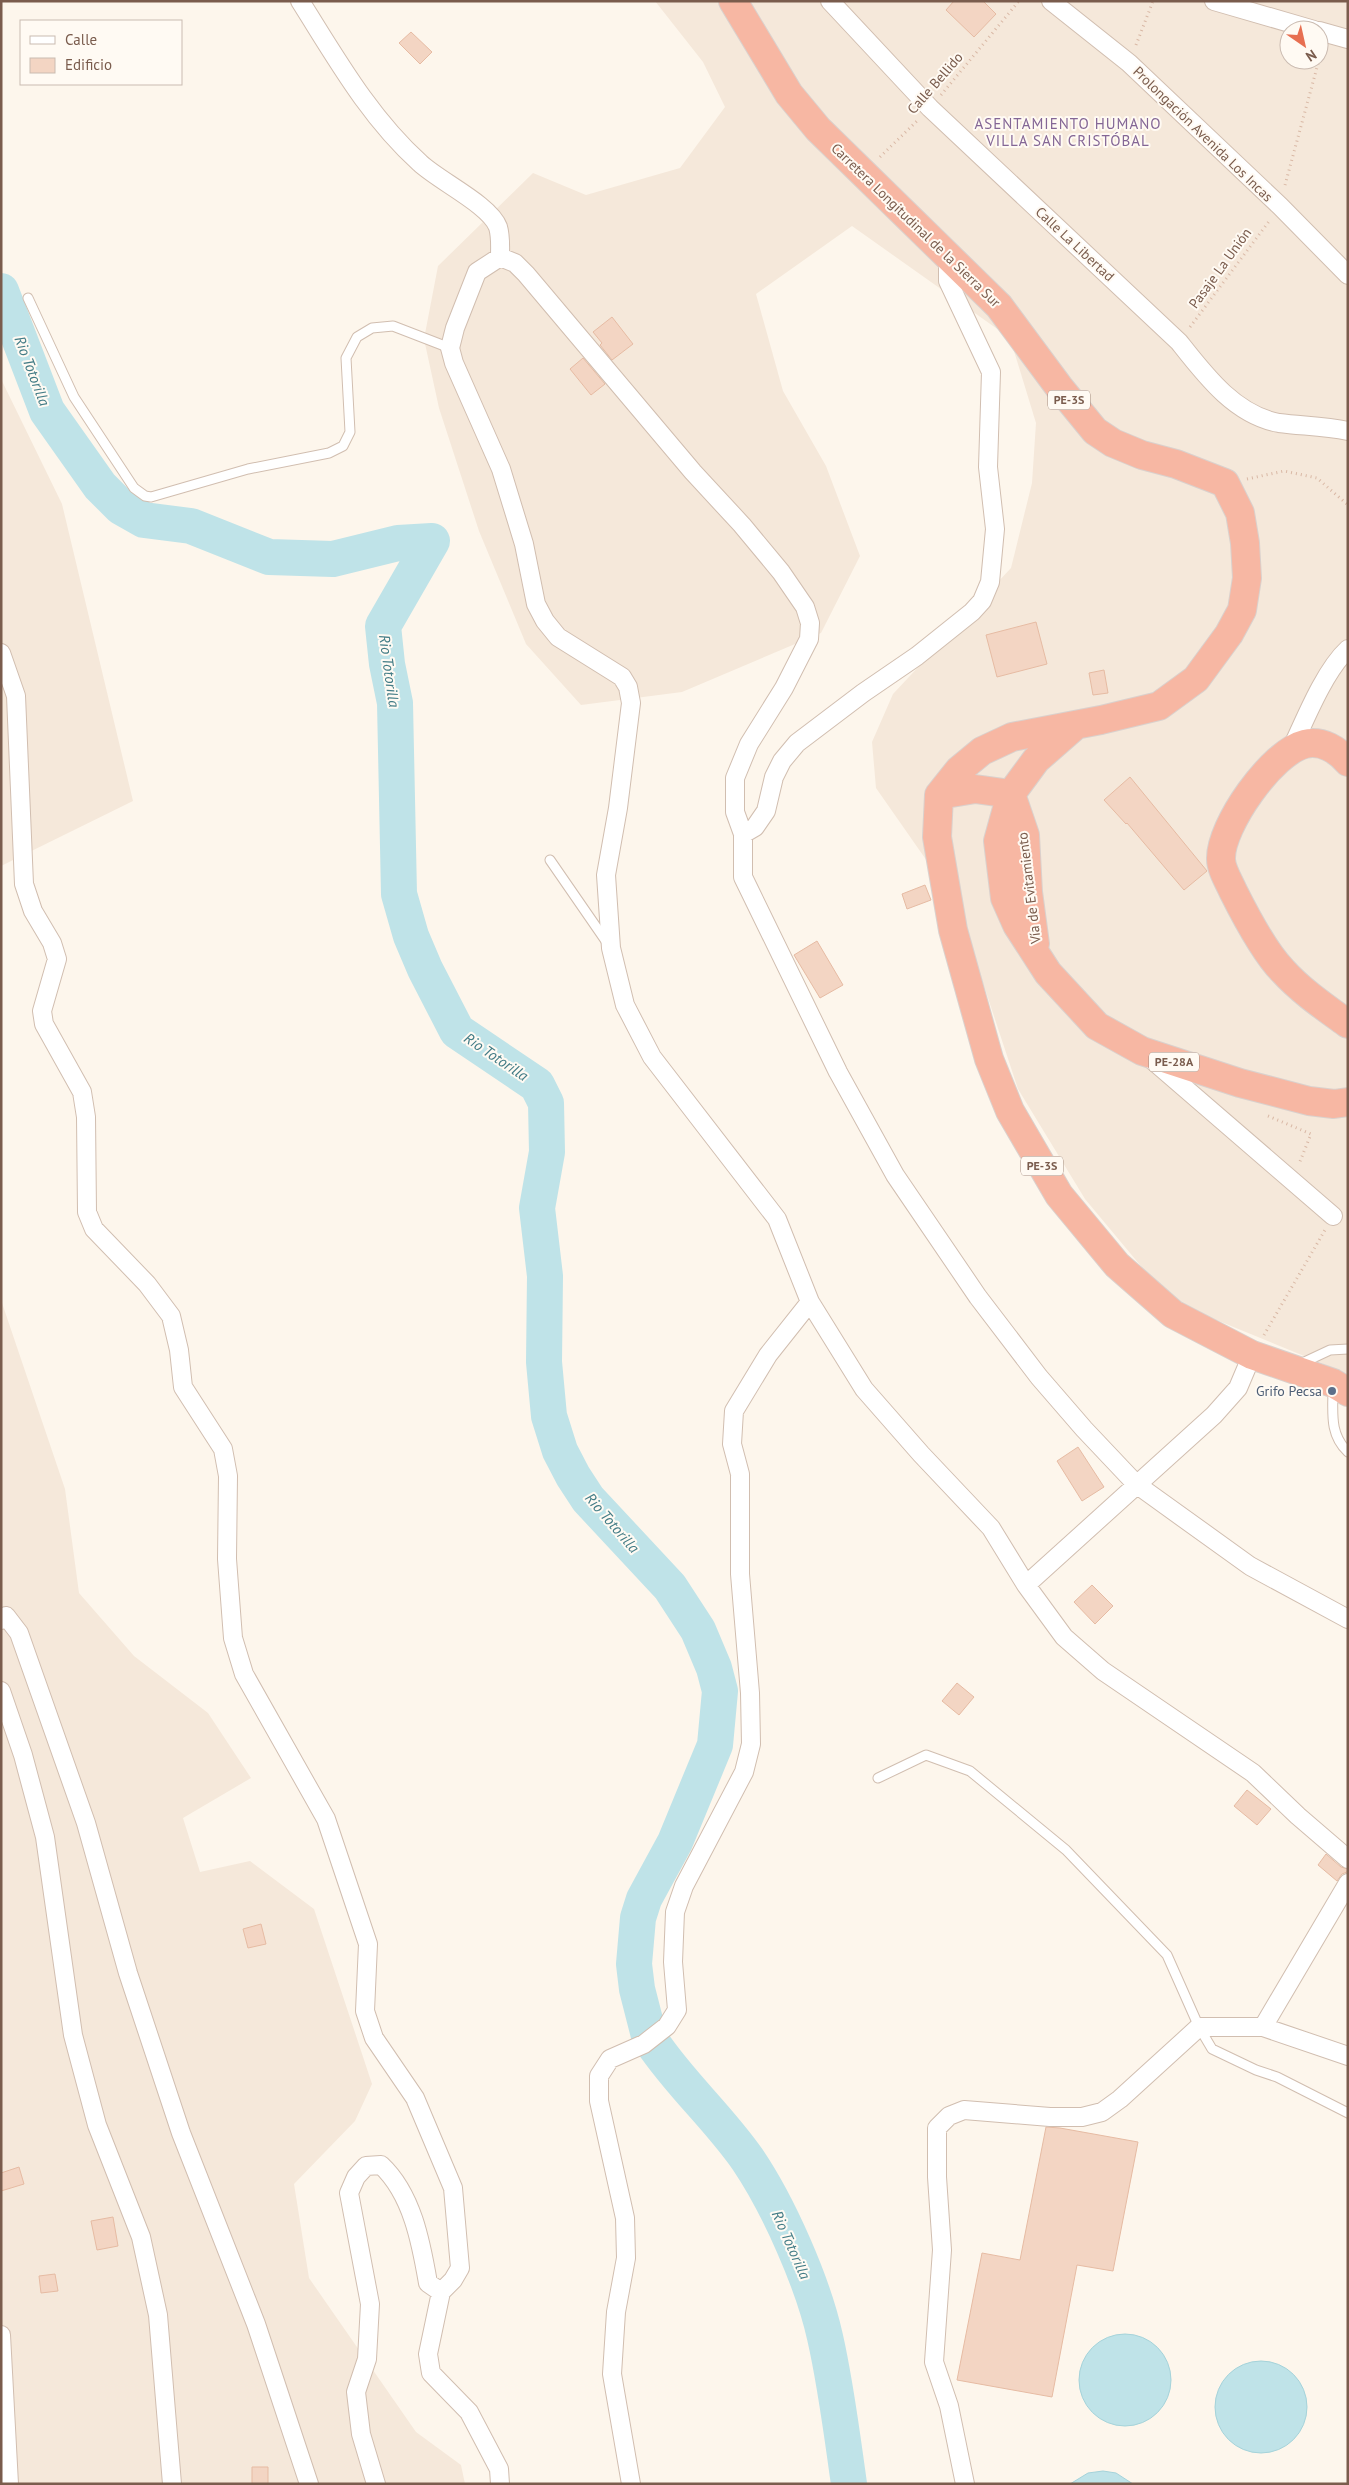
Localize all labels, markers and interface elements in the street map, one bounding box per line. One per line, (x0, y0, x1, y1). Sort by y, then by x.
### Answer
legend (20, 20, 182, 85)
north arrow (1279, 20, 1329, 70)
text: Calle (65, 30, 97, 49)
text: N (1302, 46, 1320, 66)
street label: Calle Bellido (903, 48, 967, 118)
text: Edificio (65, 55, 112, 74)
street label: Prolongación Avenida Los Incas (1129, 62, 1277, 206)
district label: ASENTAMIENTO HUMANO VILLA SAN CRISTÓBAL (974, 114, 1162, 150)
street label: Carretera Longitudinal de la Sierra Sur (827, 139, 1005, 311)
street label: Calle La Libertad (1032, 203, 1118, 285)
street label: Pasaje La Unión (1185, 224, 1255, 312)
water label: Rio Totorilla (10, 333, 55, 409)
road number: PE-3S (1048, 390, 1090, 410)
water label: Rio Totorilla (375, 633, 404, 709)
street label: Vía de Evitamiento (1013, 831, 1045, 946)
water label: Rio Totorilla (461, 1028, 533, 1085)
road number: PE-28A (1149, 1052, 1199, 1072)
road number: PE-3S (1021, 1156, 1063, 1176)
place label: Grifo Pecsa (1256, 1382, 1322, 1400)
marker: Grifo Pecsa (1326, 1385, 1338, 1397)
water label: Rio Totorilla (581, 1489, 644, 1557)
water label: Rio Totorilla (768, 2207, 815, 2283)

